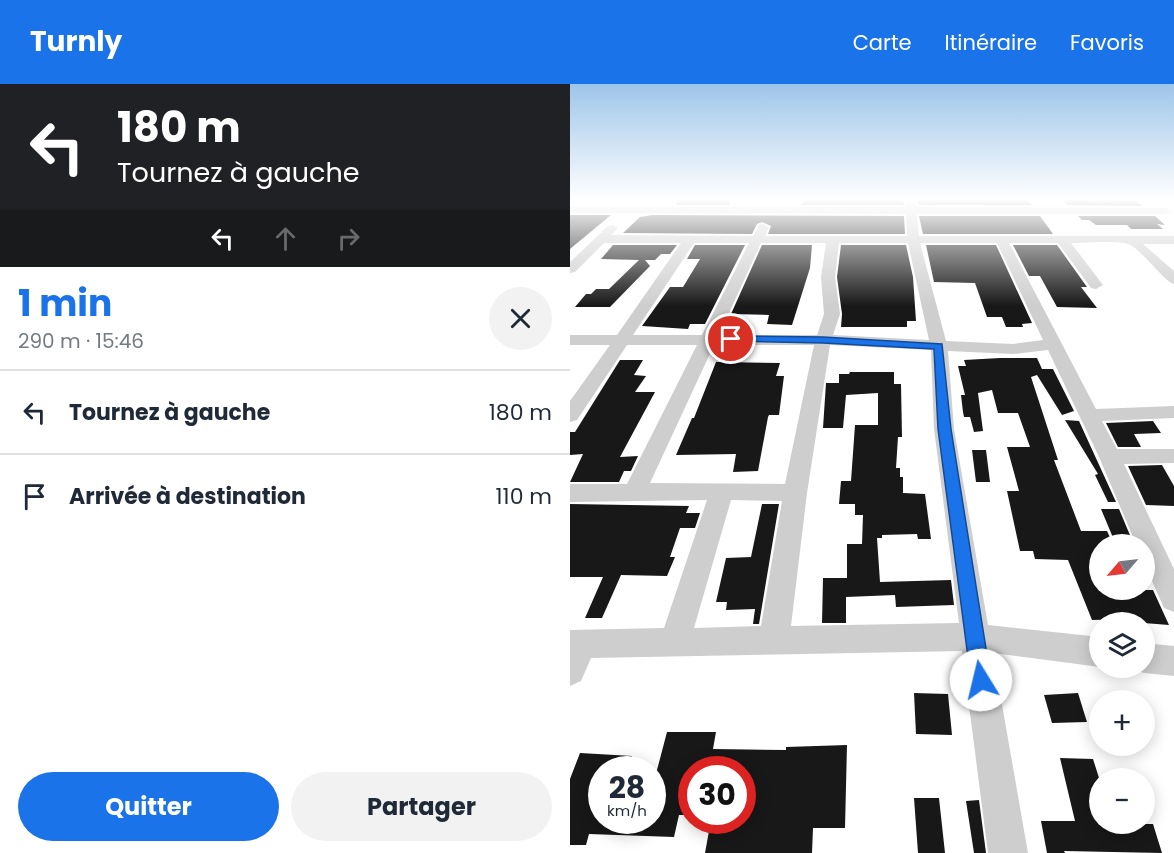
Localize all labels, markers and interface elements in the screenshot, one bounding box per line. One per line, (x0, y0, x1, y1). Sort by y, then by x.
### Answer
text: Turnly (30, 22, 122, 61)
text: Carte (853, 28, 912, 57)
text: Itinéraire (945, 28, 1037, 57)
text: Favoris (1070, 28, 1144, 57)
text: 180 m (117, 98, 241, 157)
icon: left (18, 108, 96, 186)
text: Tournez à gauche (117, 154, 359, 191)
icon: left (206, 222, 239, 255)
icon: ahead (269, 222, 302, 255)
icon: right (332, 222, 365, 255)
text: 1 min (18, 278, 112, 329)
button: close (489, 287, 552, 350)
pin (705, 313, 756, 364)
icon: arrive (714, 322, 747, 355)
text: 290 m · 15:46 (18, 327, 144, 355)
icon: left (18, 396, 51, 429)
text: Tournez à gauche (69, 397, 270, 428)
text: 180 m (489, 397, 552, 428)
icon: arrive (18, 480, 51, 513)
text: Arrivée à destination (69, 481, 306, 512)
text: 110 m (496, 481, 552, 512)
north arrow (1089, 534, 1155, 600)
map controls (1089, 534, 1155, 834)
button: layers (1089, 612, 1155, 678)
position arrow (949, 648, 1013, 712)
button: + (1089, 690, 1155, 756)
speed limit sign: 30 (678, 756, 756, 834)
text: 28 (609, 766, 645, 809)
button: − (1089, 768, 1155, 834)
button: Quitter (18, 772, 279, 841)
button: Partager (291, 772, 552, 841)
text: km/h (607, 800, 647, 821)

